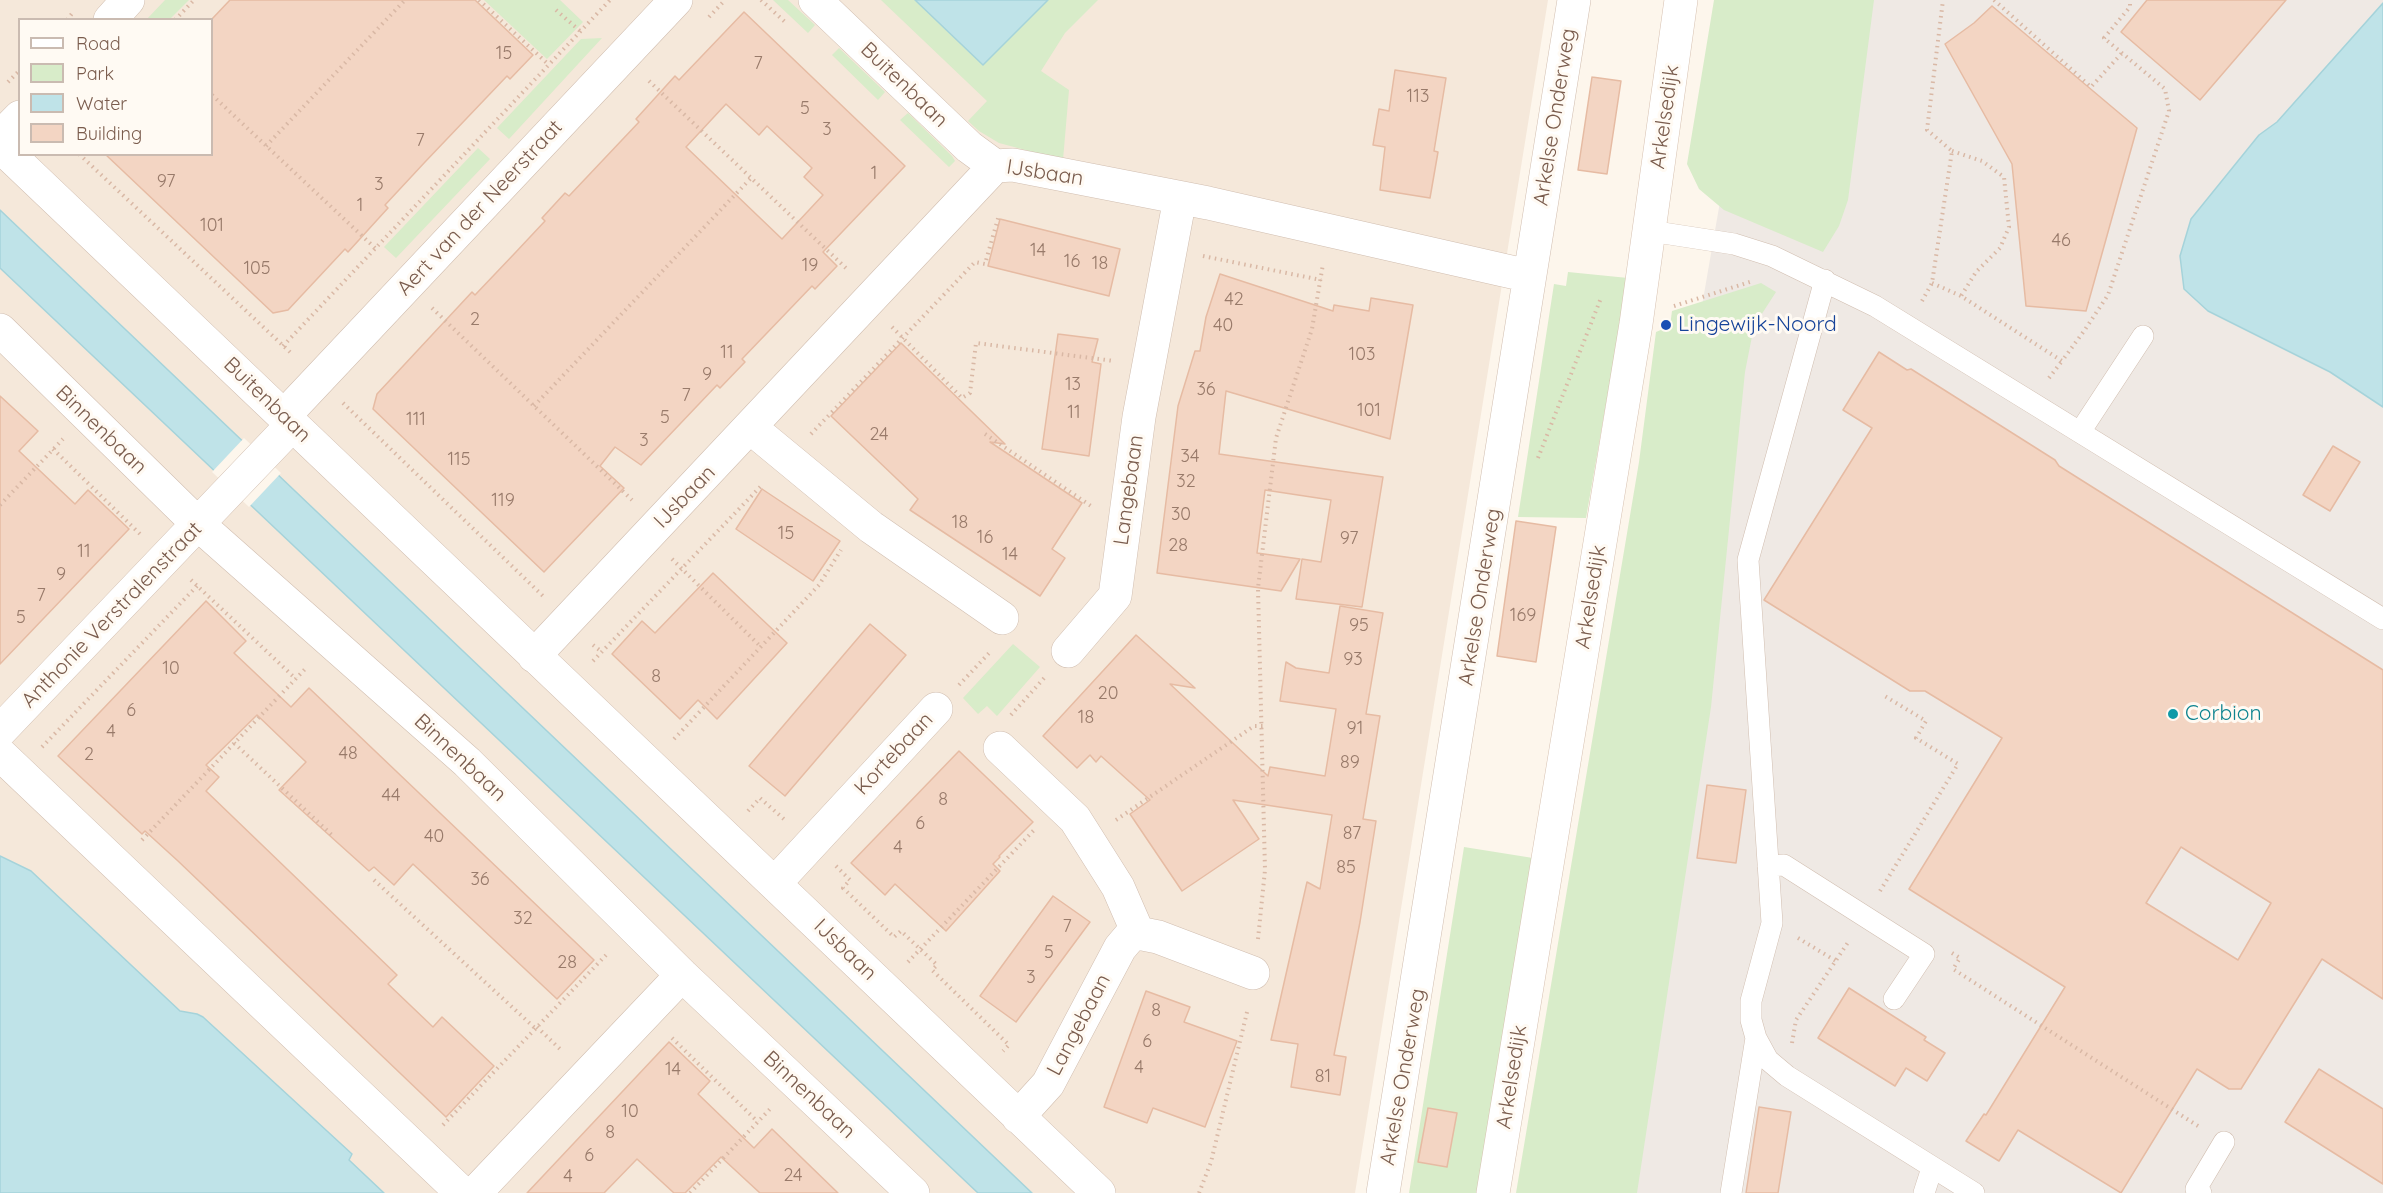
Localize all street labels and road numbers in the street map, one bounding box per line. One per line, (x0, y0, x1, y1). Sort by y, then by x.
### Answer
street label: Arkelse Onderweg (1529, 27, 1581, 207)
street label: Buitenbaan (855, 37, 953, 133)
street label: Arkelsedijk (1645, 63, 1685, 171)
street label: Aert van der Neerstraat (392, 115, 568, 301)
street label: IJsbaan (1005, 154, 1085, 192)
street label: Buitenbaan (218, 352, 316, 448)
street label: Binnenbaan (50, 380, 152, 480)
street label: Langebaan (1109, 433, 1149, 547)
street label: IJsbaan (649, 460, 721, 534)
street label: Arkelse Onderweg (1454, 507, 1506, 687)
street label: Anthonie Verstralenstraat (17, 517, 207, 713)
street label: Arkelsedijk (1570, 543, 1612, 651)
street label: Kortebaan (849, 707, 939, 801)
street label: Binnenbaan (409, 709, 511, 807)
street label: IJsbaan (808, 914, 882, 986)
street label: Langebaan (1042, 970, 1116, 1080)
street label: Arkelse Onderweg (1375, 987, 1431, 1167)
street label: Arkelsedijk (1491, 1023, 1533, 1131)
street label: Binnenbaan (758, 1046, 860, 1144)

